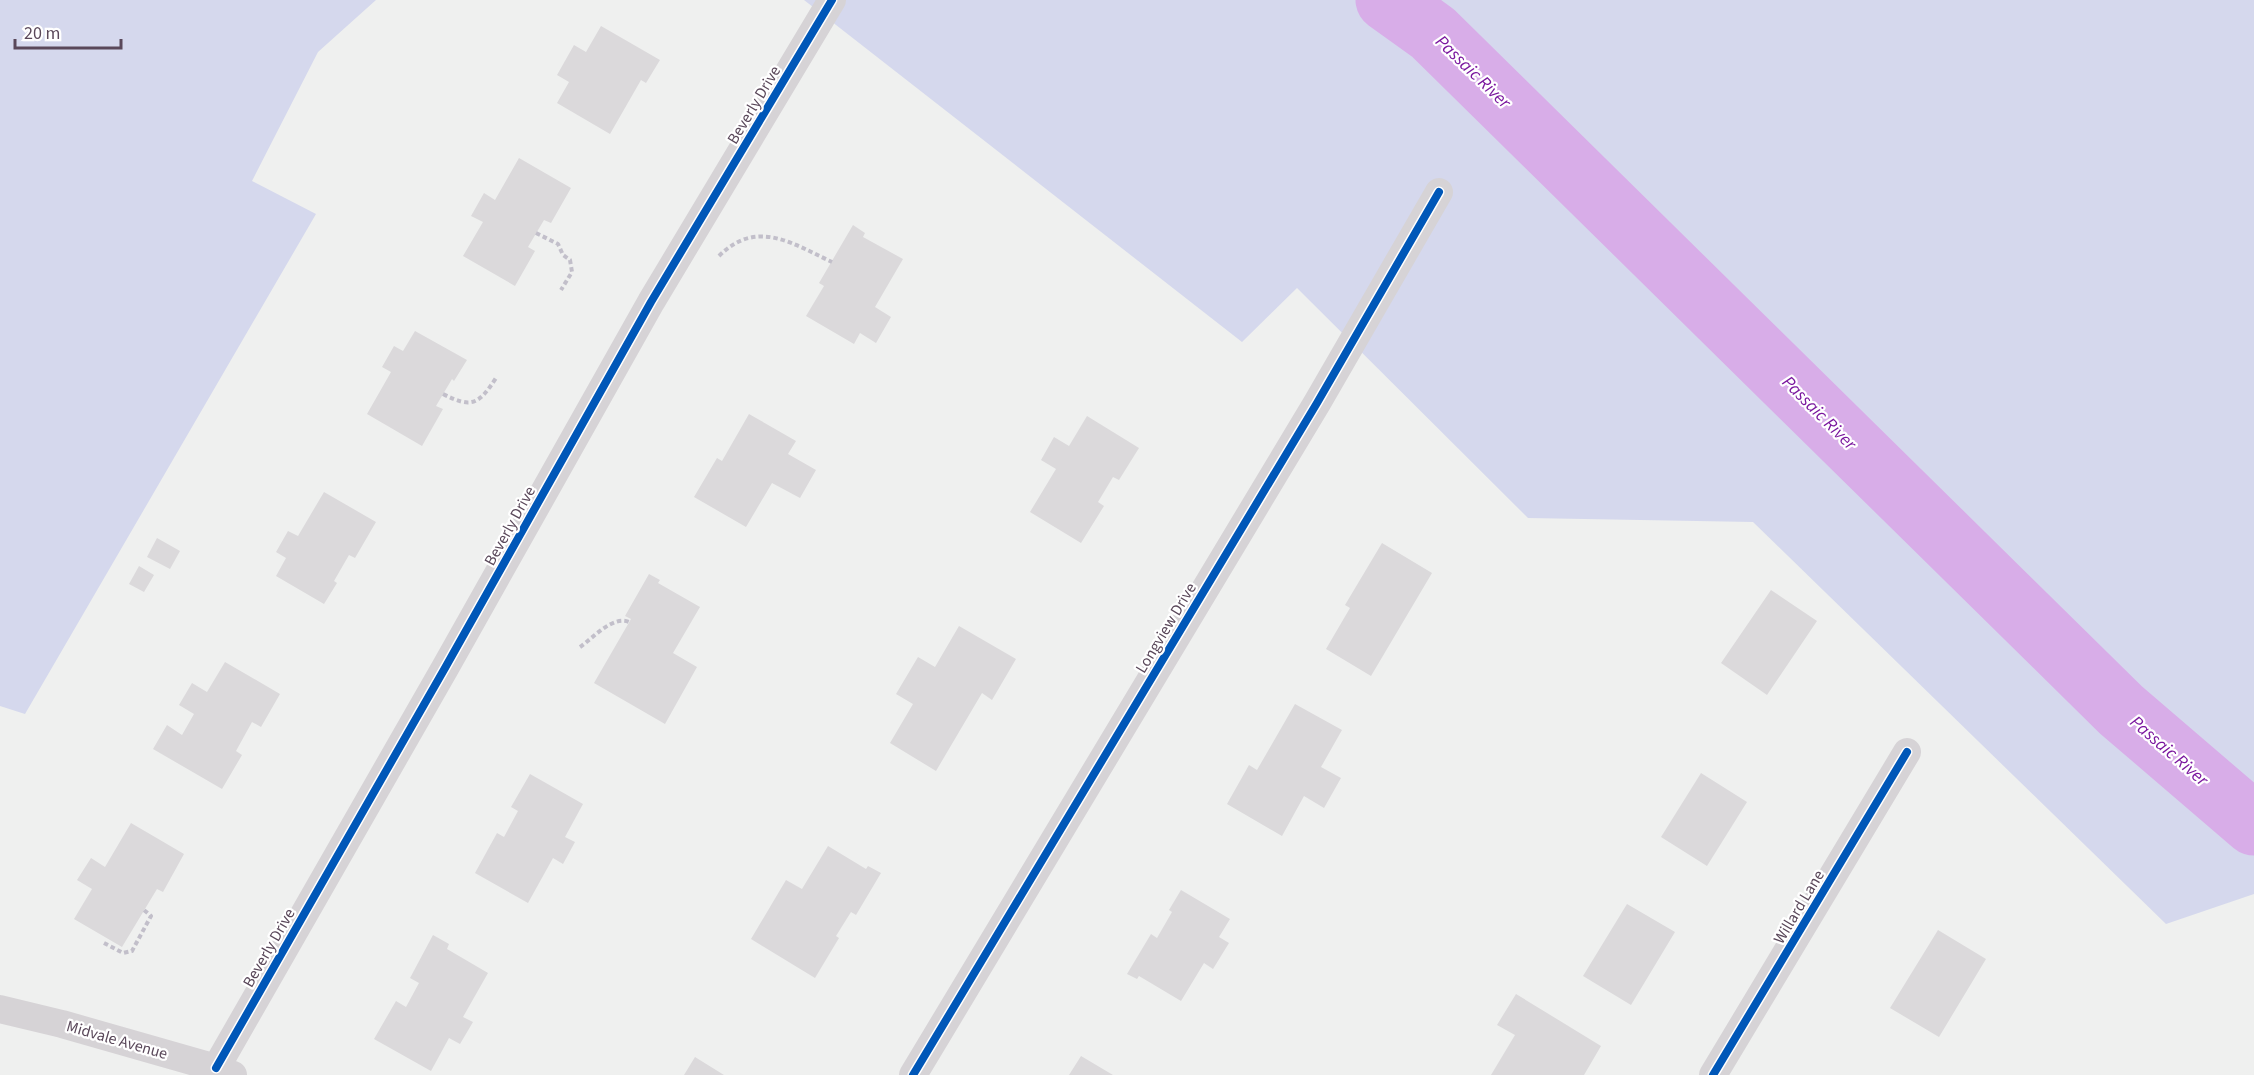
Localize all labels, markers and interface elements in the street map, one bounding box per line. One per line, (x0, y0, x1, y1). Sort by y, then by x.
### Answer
scale bar (15, 12, 122, 50)
text: 20 m (24, 21, 60, 46)
water label: Passaic River (1430, 30, 1517, 115)
street label: Beverly Drive (722, 62, 786, 148)
water label: Passaic River (1776, 370, 1862, 456)
street label: Beverly Drive (479, 482, 541, 570)
street label: Longview Drive (1130, 579, 1202, 677)
water label: Passaic River (2125, 710, 2214, 793)
street label: Willard Lane (1768, 866, 1830, 948)
street label: Beverly Drive (238, 904, 300, 992)
street label: Midvale Avenue (64, 1015, 170, 1065)

